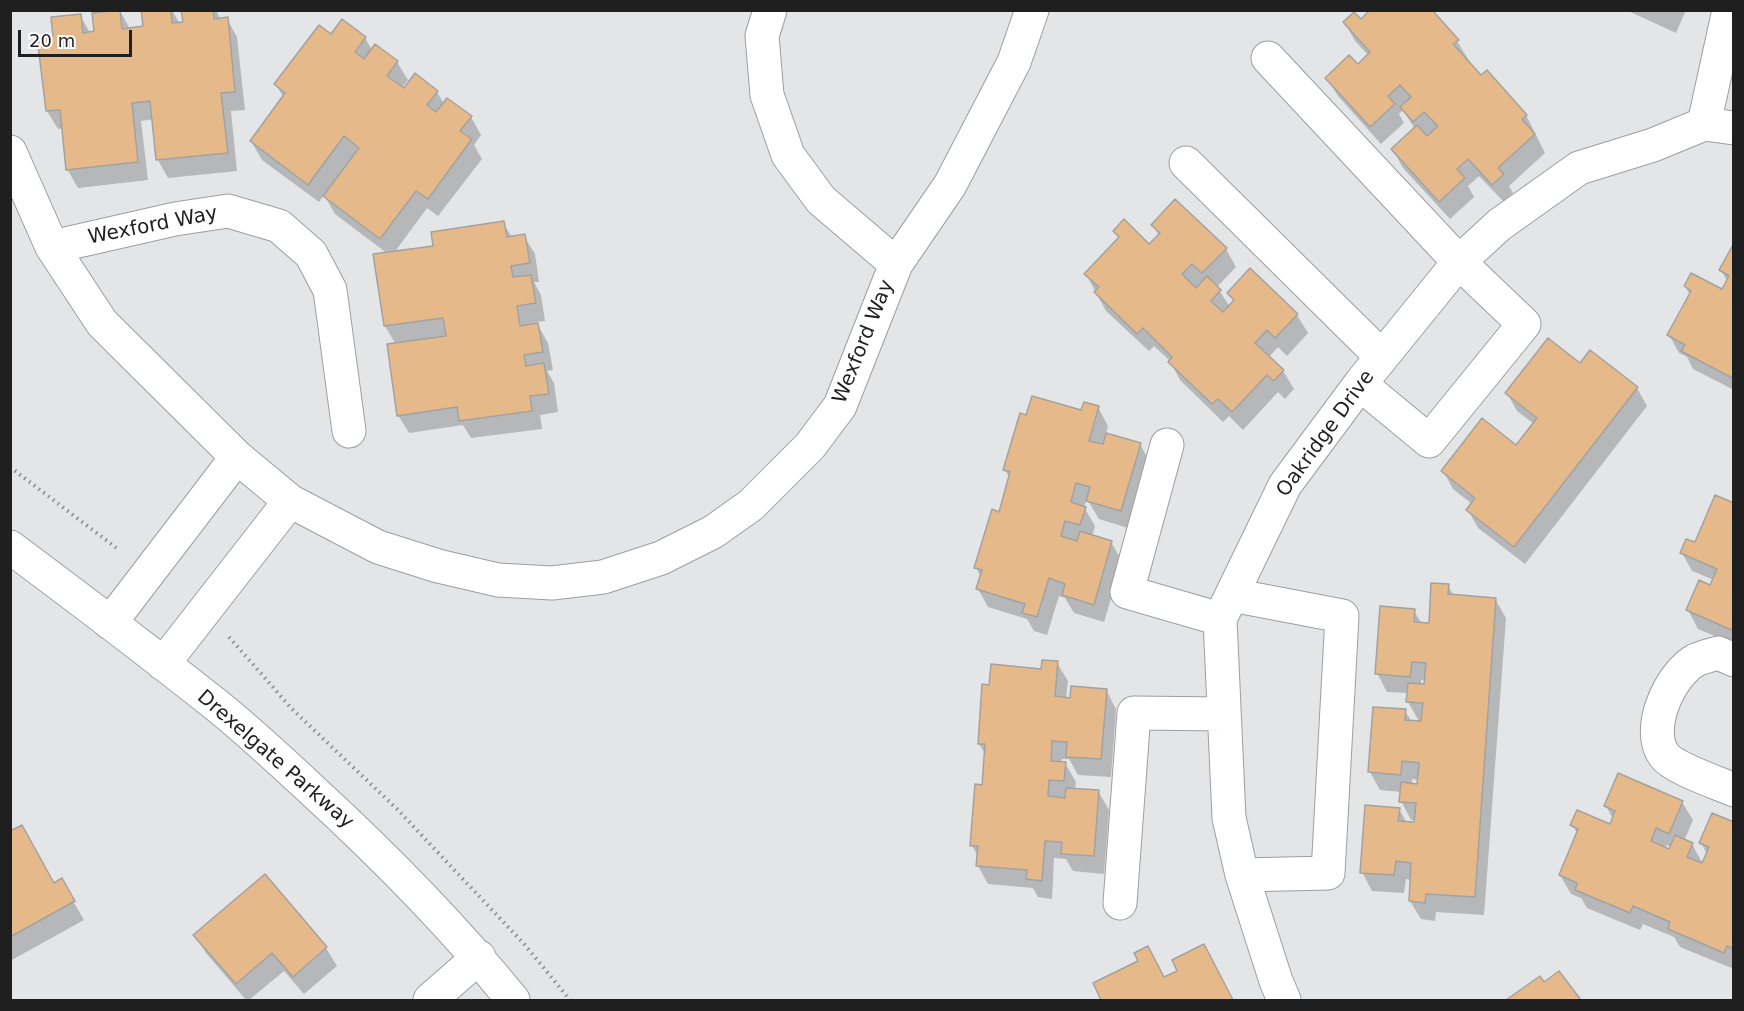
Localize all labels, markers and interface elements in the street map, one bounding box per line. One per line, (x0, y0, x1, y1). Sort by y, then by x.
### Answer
scale bar (21, 18, 135, 56)
text: 20 m (29, 30, 75, 51)
street label: Wexford Way (86, 202, 220, 250)
street label: Wexford Way (828, 277, 900, 407)
street label: Oakridge Drive (1272, 366, 1380, 502)
street label: Drexelgate Parkway (192, 686, 358, 834)

